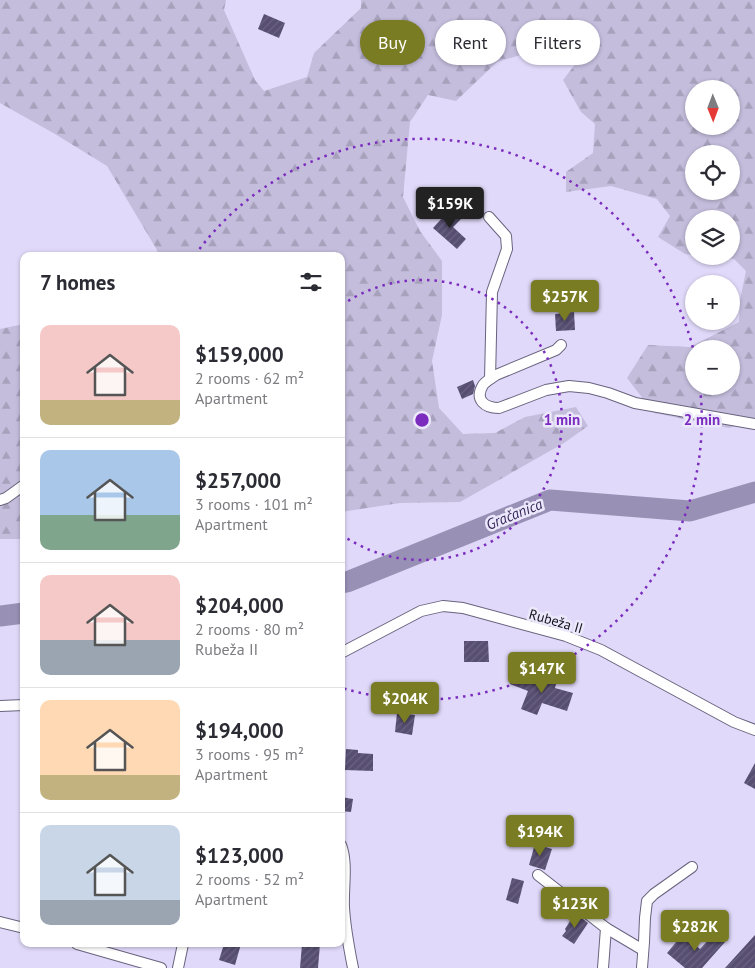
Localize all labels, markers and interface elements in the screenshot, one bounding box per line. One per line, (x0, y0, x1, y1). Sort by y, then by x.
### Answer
chip: Buy (360, 20, 425, 65)
chip: Rent (435, 20, 506, 65)
chip: Filters (516, 20, 600, 65)
north arrow (685, 80, 740, 135)
map controls (685, 80, 740, 395)
button: locate (685, 145, 740, 200)
pin: $159K (415, 186, 485, 229)
text: $159K (427, 193, 473, 213)
button: layers (685, 210, 740, 265)
icon: filters (297, 268, 325, 296)
text: 7 homes (40, 269, 115, 296)
button: + (685, 275, 740, 330)
pin: $257K (530, 280, 600, 322)
text: $257K (542, 286, 588, 306)
button: − (685, 340, 740, 395)
text: $159,000 (195, 341, 284, 368)
icon: home (80, 345, 140, 405)
text: 2 rooms · 62 m² (195, 368, 304, 388)
text: Apartment (195, 388, 268, 408)
text: 1 min (544, 410, 580, 429)
text: 2 min (684, 410, 720, 429)
centre of rings (413, 411, 431, 429)
text: $257,000 (195, 467, 281, 494)
icon: home (80, 470, 140, 530)
text: 3 rooms · 101 m² (195, 494, 313, 514)
water label: Gračanica (483, 494, 546, 534)
text: Apartment (195, 514, 268, 534)
text: $204,000 (195, 592, 284, 619)
icon: home (80, 595, 140, 655)
street label: Rubeža II (527, 605, 585, 637)
text: 2 rooms · 80 m² (195, 619, 304, 639)
text: Rubeža II (195, 639, 258, 659)
pin: $147K (507, 652, 577, 694)
text: $147K (519, 658, 565, 678)
pin: $204K (370, 682, 440, 724)
text: $204K (382, 688, 428, 708)
text: $194,000 (195, 717, 284, 744)
icon: home (80, 720, 140, 780)
text: 3 rooms · 95 m² (195, 744, 304, 764)
text: Apartment (195, 764, 268, 784)
pin: $194K (505, 814, 575, 857)
text: $194K (517, 821, 563, 841)
text: $123,000 (195, 842, 284, 869)
icon: home (80, 845, 140, 905)
text: 2 rooms · 52 m² (195, 869, 304, 889)
pin: $123K (540, 886, 610, 929)
text: Apartment (195, 889, 268, 909)
text: $123K (552, 893, 598, 913)
pin: $282K (660, 910, 730, 952)
text: $282K (672, 916, 718, 936)

